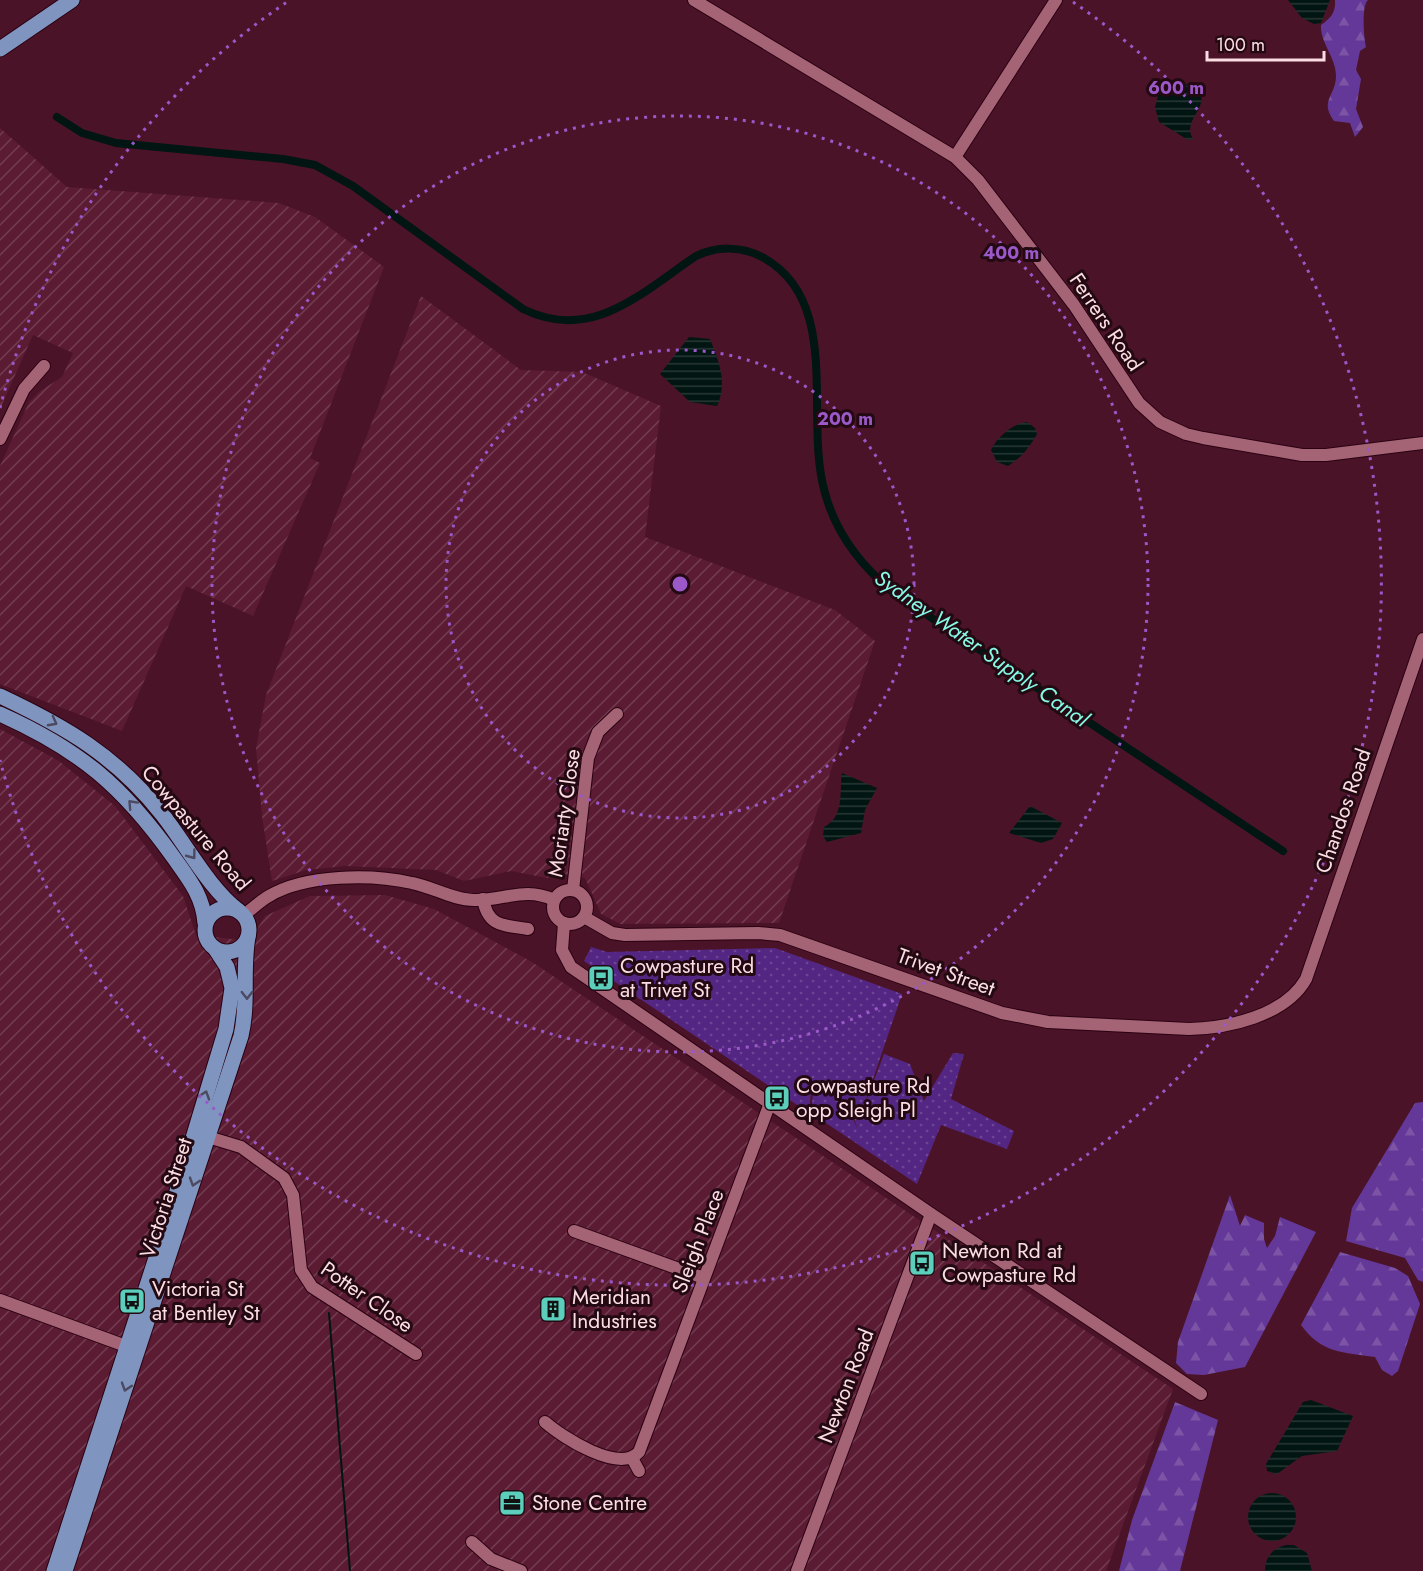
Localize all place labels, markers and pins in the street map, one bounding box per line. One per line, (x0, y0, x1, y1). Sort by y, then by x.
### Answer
centre of rings (670, 574, 690, 594)
place label: Cowpasture Rd at Trivet St (620, 951, 754, 1005)
bus stop icon: Cowpasture Rd at Trivet St (586, 963, 616, 993)
place label: Cowpasture Rd opp Sleigh Pl (796, 1071, 930, 1125)
bus stop icon: Cowpasture Rd opp Sleigh Pl (762, 1083, 792, 1113)
place label: Newton Rd at Cowpasture Rd (942, 1236, 1076, 1290)
bus stop icon: Newton Rd at Cowpasture Rd (907, 1248, 937, 1278)
place label: Victoria St at Bentley St (152, 1274, 259, 1328)
place label: Meridian Industries (572, 1282, 657, 1336)
bus stop icon: Victoria St at Bentley St (117, 1286, 147, 1316)
building icon: Meridian Industries (538, 1294, 568, 1324)
office icon: Stone Centre (497, 1488, 527, 1518)
place label: Stone Centre (532, 1488, 647, 1518)

